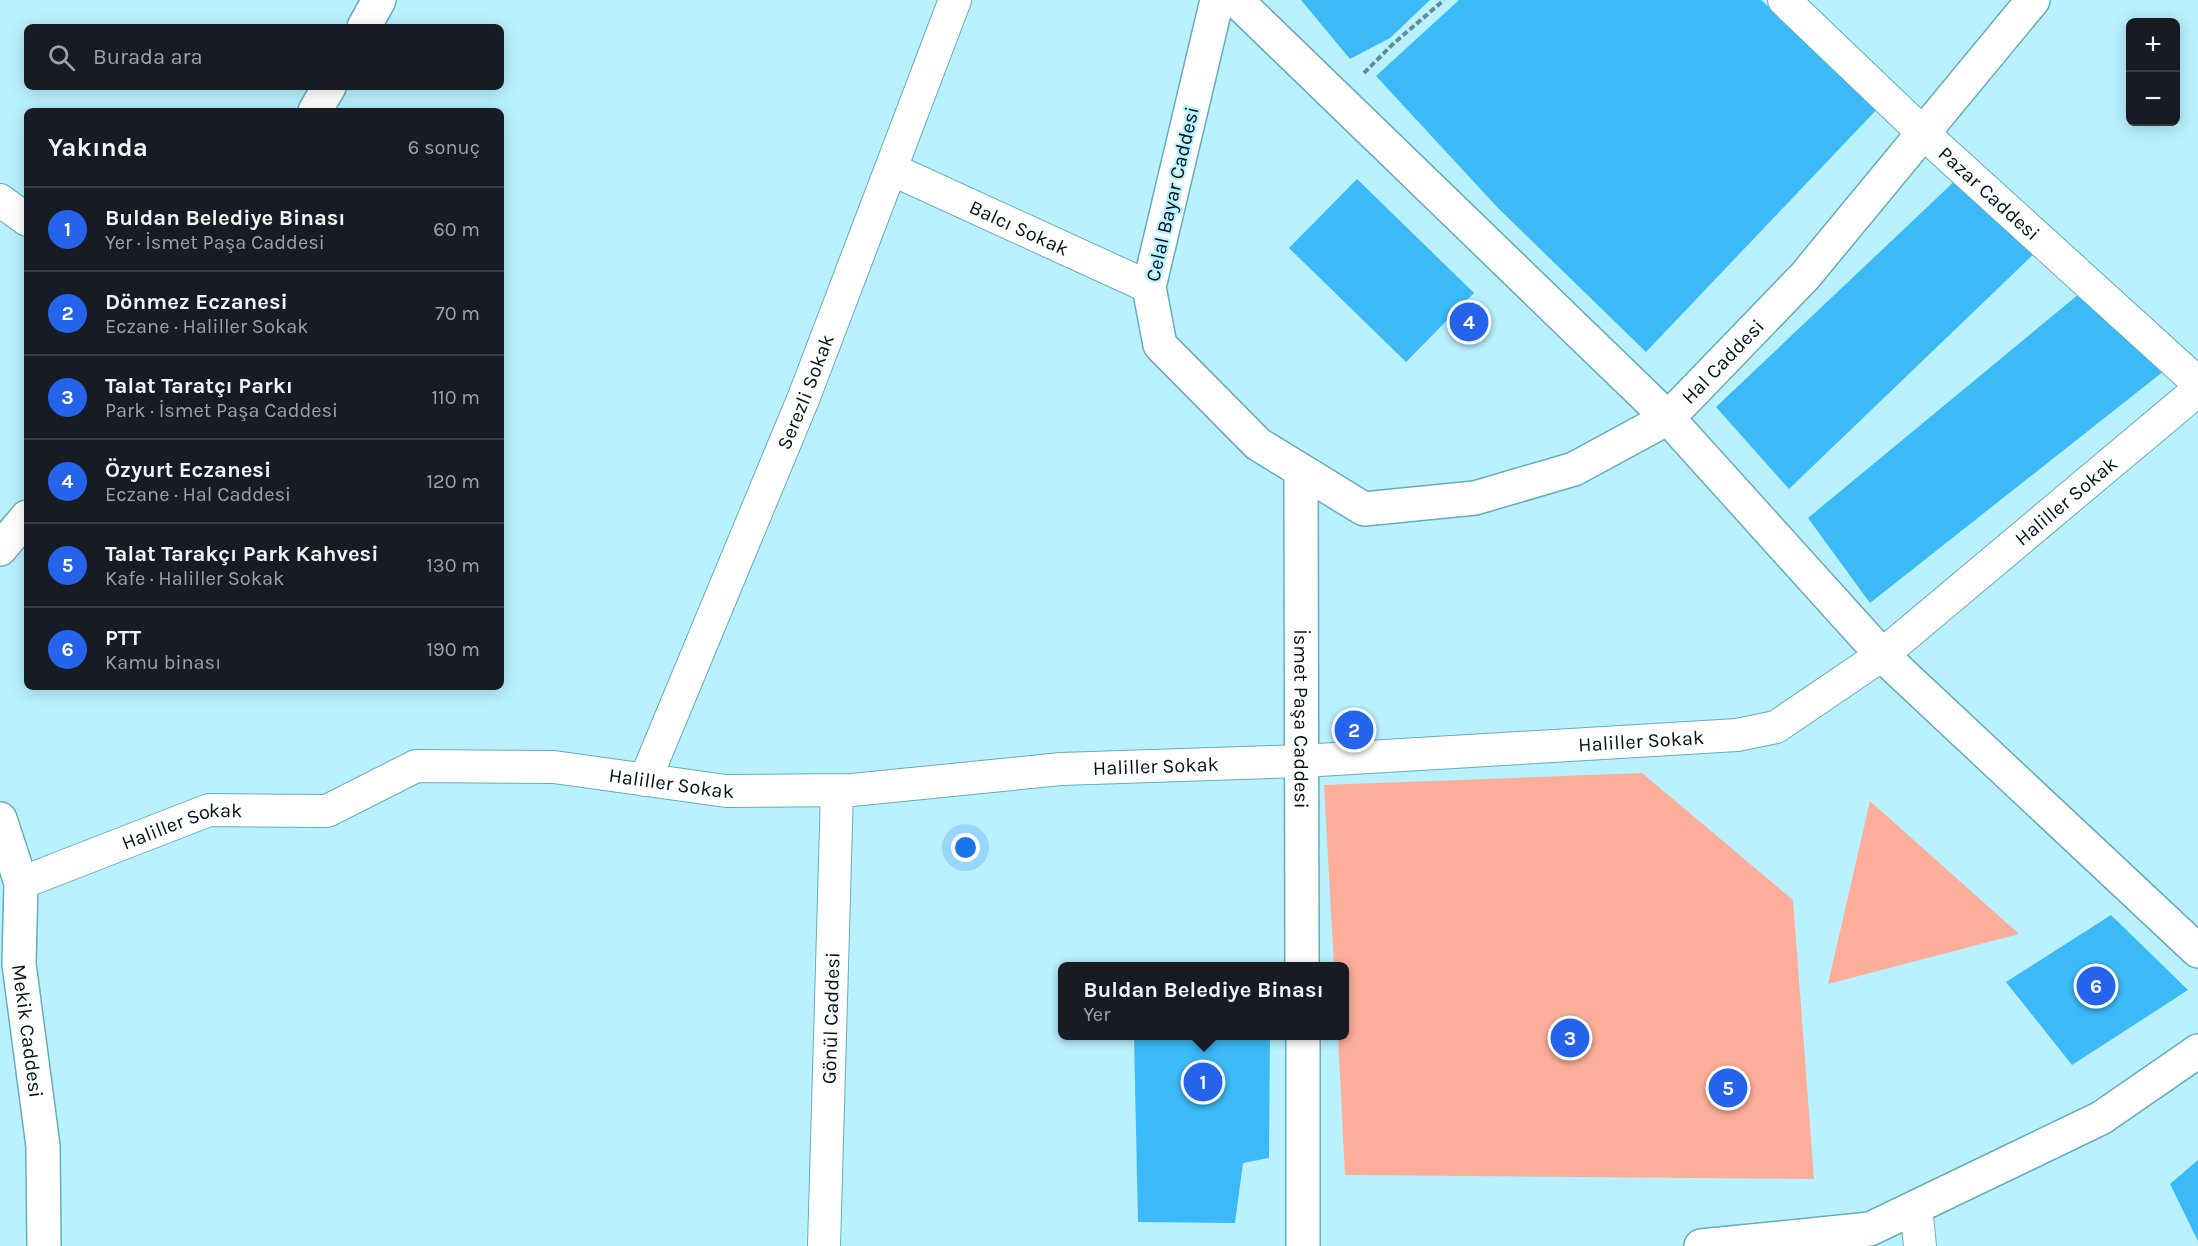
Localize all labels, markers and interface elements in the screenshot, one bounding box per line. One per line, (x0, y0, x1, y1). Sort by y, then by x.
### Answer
map controls (2126, 18, 2180, 126)
button: + (2126, 18, 2180, 72)
search box (24, 24, 504, 90)
icon: search (45, 41, 78, 74)
text: Burada ara (93, 44, 203, 70)
button: − (2126, 72, 2180, 126)
street label: Celal Bayar Caddesi (1141, 104, 1204, 284)
text: Yakında (48, 132, 148, 163)
text: 6 sonuç (408, 136, 480, 159)
street label: Pazar Caddesi (1934, 142, 2044, 245)
street label: Balcı Sokak (966, 195, 1072, 261)
text: Buldan Belediye Binası (105, 205, 346, 231)
text: 1 (64, 218, 71, 241)
text: 60 m (433, 218, 480, 241)
text: Yer · İsmet Paşa Caddesi (105, 231, 325, 254)
text: Dönmez Eczanesi (105, 289, 288, 315)
pin: 4 (1450, 300, 1488, 344)
text: 2 (61, 302, 74, 325)
text: 70 m (435, 302, 480, 325)
text: Eczane · Haliller Sokak (105, 315, 308, 338)
street label: Hal Caddesi (1677, 315, 1769, 409)
street label: Serezli Sokak (772, 331, 839, 453)
text: Talat Taratçı Parkı (105, 373, 293, 399)
text: 3 (61, 386, 74, 409)
text: 110 m (431, 386, 480, 409)
text: Park · İsmet Paşa Caddesi (105, 399, 338, 422)
street label: Haliller Sokak (2011, 452, 2122, 550)
text: Özyurt Eczanesi (105, 457, 271, 483)
text: 4 (62, 470, 73, 493)
text: 120 m (426, 470, 480, 493)
text: Eczane · Hal Caddesi (105, 483, 291, 506)
text: Talat Tarakçı Park Kahvesi (105, 541, 378, 567)
text: 5 (62, 554, 73, 577)
text: 130 m (426, 554, 480, 577)
text: Kafe · Haliller Sokak (105, 567, 284, 590)
text: PTT (105, 625, 141, 651)
street label: İsmet Paşa Caddesi (1289, 629, 1313, 809)
text: 6 (61, 638, 74, 661)
text: 190 m (426, 638, 480, 661)
text: Kamu binası (105, 651, 221, 674)
pin: 2 (1334, 708, 1374, 752)
street label: Haliller Sokak (1578, 726, 1705, 756)
street label: Haliller Sokak (1092, 753, 1219, 780)
street label: Haliller Sokak (607, 764, 734, 803)
street label: Haliller Sokak (119, 799, 242, 855)
your location (951, 833, 980, 862)
street label: Gönül Caddesi (818, 952, 844, 1084)
popup (1058, 962, 1349, 1040)
street label: Mekik Caddesi (7, 963, 48, 1099)
pin: 6 (2076, 964, 2116, 1008)
text: Buldan Belediye Binası (1083, 977, 1324, 1003)
text: Yer (1083, 1003, 1110, 1026)
pin: 3 (1550, 1016, 1590, 1060)
pin: 1 (1184, 1060, 1222, 1104)
pin: 5 (1708, 1066, 1748, 1110)

